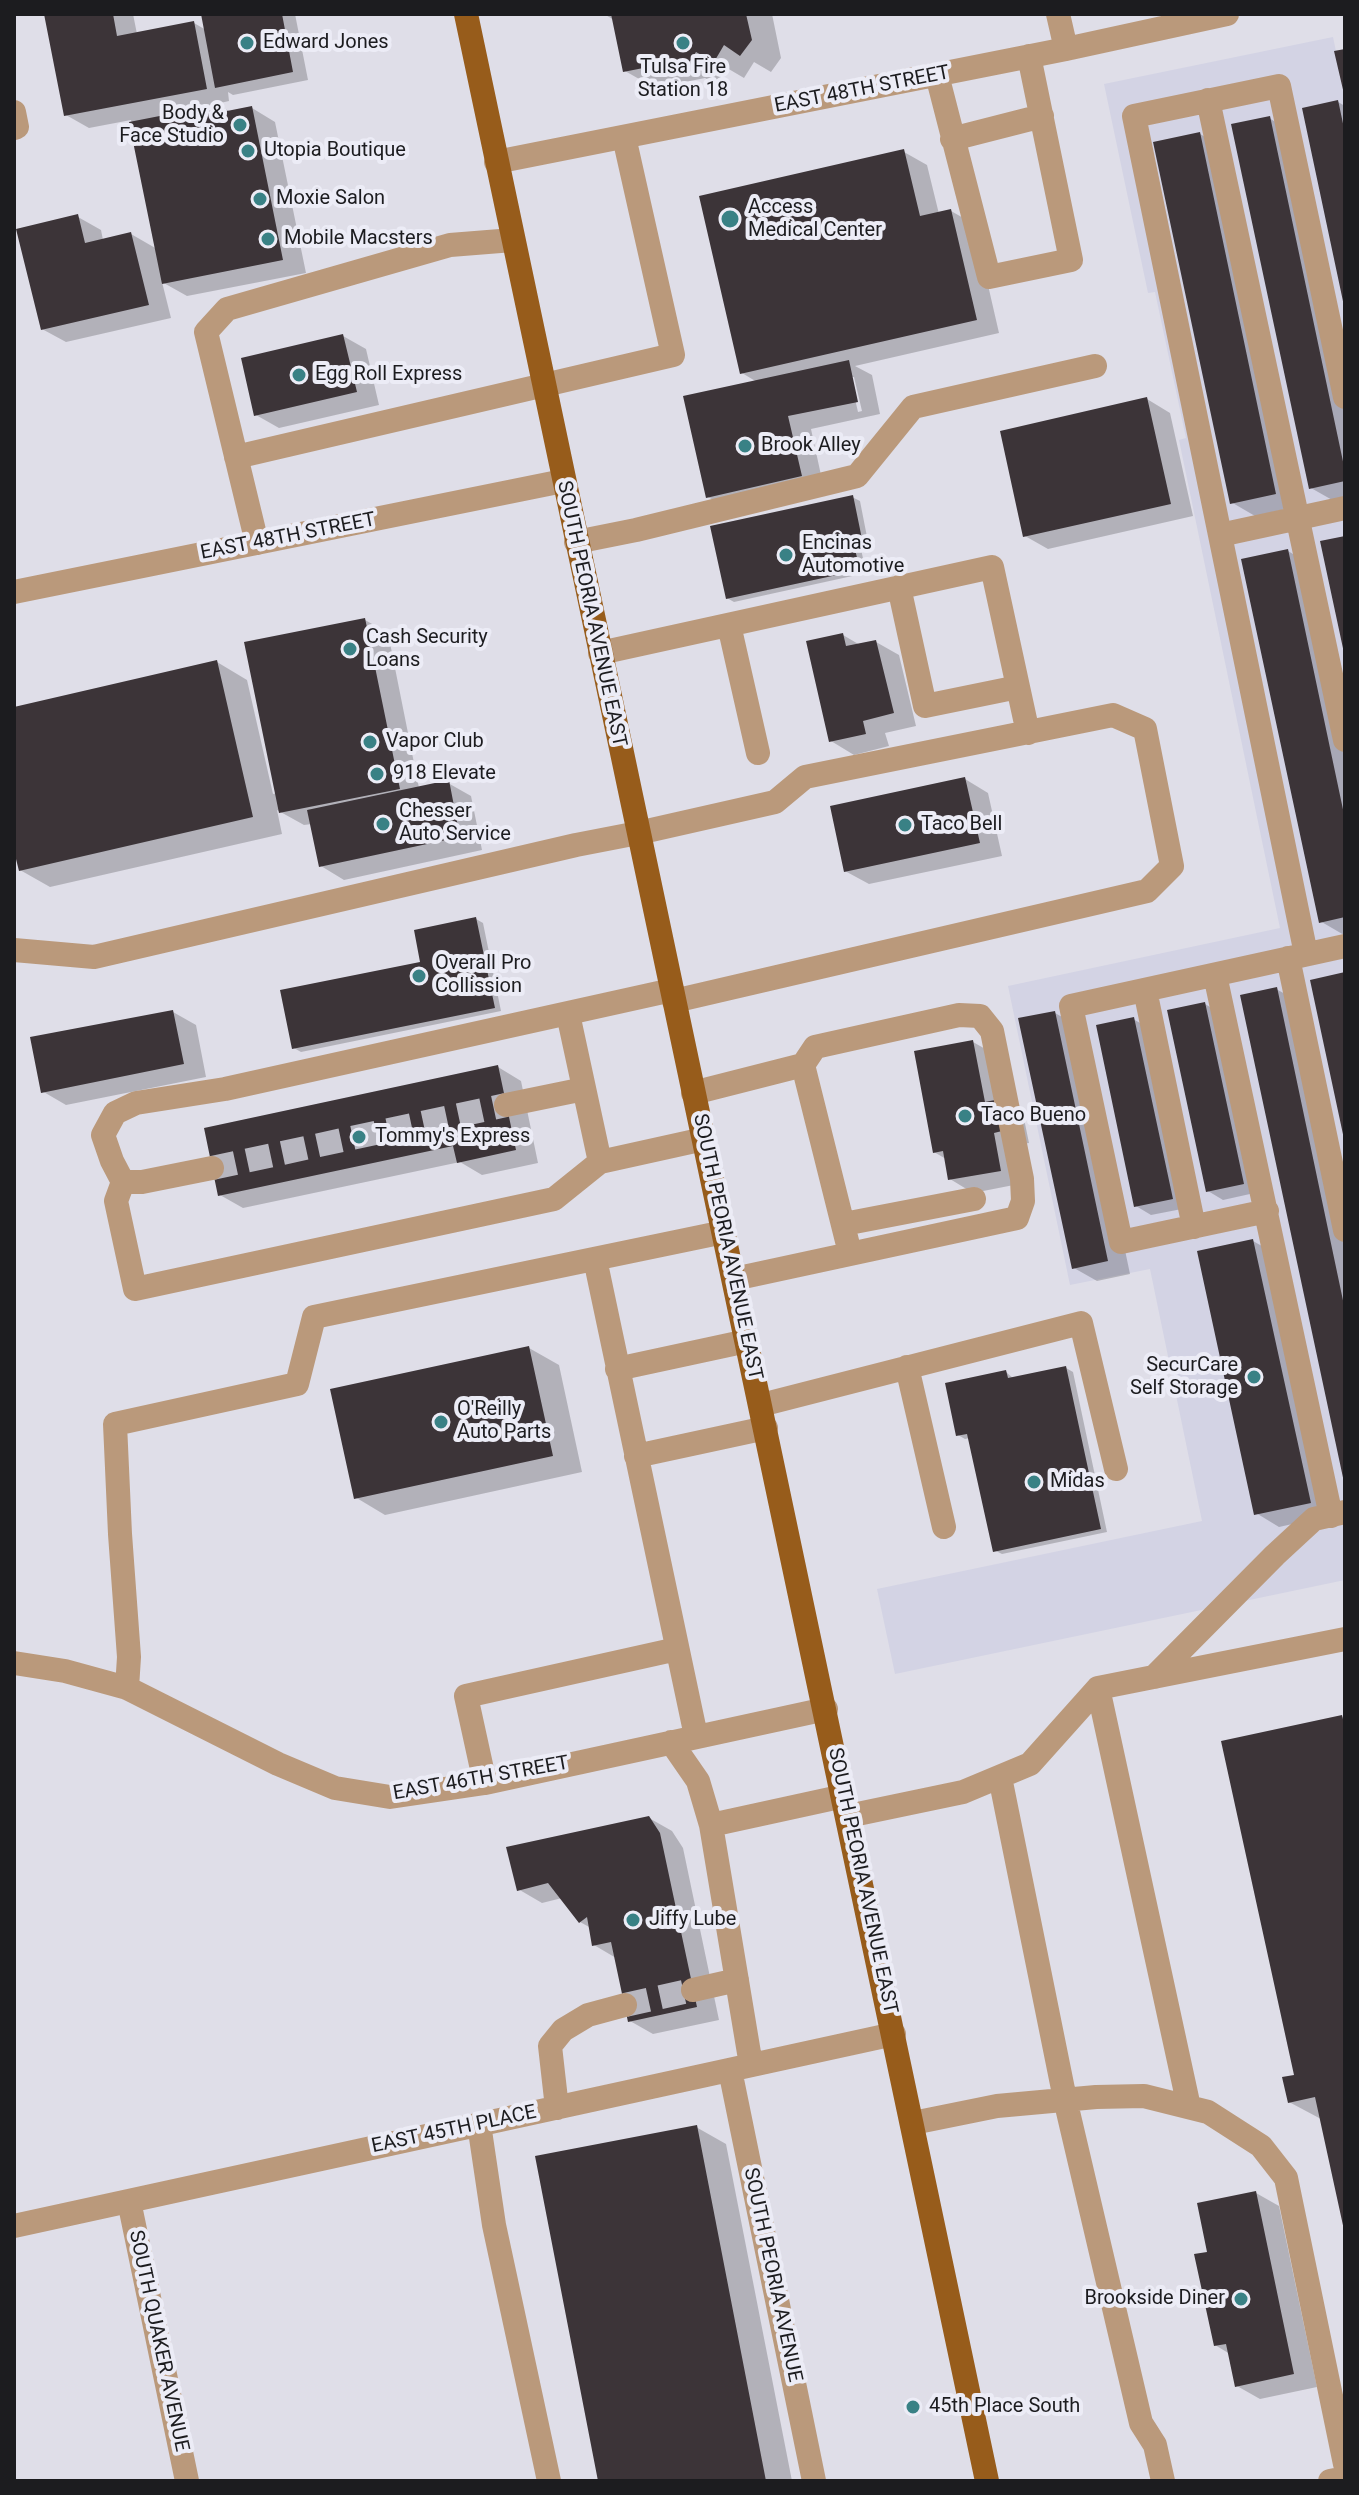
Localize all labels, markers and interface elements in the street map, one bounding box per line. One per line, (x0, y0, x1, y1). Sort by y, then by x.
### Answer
place label: Edward Jones (263, 31, 389, 55)
marker: Edward Jones (238, 34, 256, 52)
marker: Tulsa Fire Station 18 (674, 34, 692, 52)
place label: Tulsa Fire Station 18 (638, 56, 728, 103)
street label: EAST 48TH STREET (772, 61, 952, 119)
place label: Body & Face Studio (119, 102, 224, 149)
marker: Body & Face Studio (231, 116, 249, 134)
place label: Utopia Boutique (264, 139, 406, 163)
marker: Utopia Boutique (239, 142, 257, 160)
place label: Moxie Salon (276, 187, 385, 211)
marker: Moxie Salon (251, 190, 269, 208)
place label: Access Medical Center (748, 196, 882, 243)
marker: Access Medical Center (719, 208, 741, 230)
place label: Mobile Macsters (284, 227, 433, 251)
marker: Mobile Macsters (259, 230, 277, 248)
place label: Egg Roll Express (315, 363, 462, 387)
marker: Egg Roll Express (290, 366, 308, 384)
place label: Brook Alley (761, 434, 861, 458)
marker: Brook Alley (736, 437, 754, 455)
street label: SOUTH PEORIA AVENUE EAST (551, 479, 631, 749)
street label: EAST 48TH STREET (198, 508, 378, 566)
place label: Encinas Automotive (802, 532, 904, 579)
marker: Encinas Automotive (777, 546, 795, 564)
place label: Cash Security Loans (366, 626, 488, 673)
marker: Cash Security Loans (341, 640, 359, 658)
place label: Vapor Club (386, 730, 484, 754)
marker: Vapor Club (361, 733, 379, 751)
place label: 918 Elevate (393, 762, 496, 786)
marker: 918 Elevate (368, 765, 386, 783)
place label: Chesser Auto Service (399, 800, 511, 847)
place label: Taco Bell (921, 813, 1002, 837)
marker: Chesser Auto Service (374, 815, 392, 833)
marker: Taco Bell (896, 816, 914, 834)
place label: Overall Pro Collission (435, 952, 531, 999)
marker: Overall Pro Collission (410, 967, 428, 985)
place label: Taco Bueno (981, 1104, 1086, 1128)
marker: Taco Bueno (956, 1107, 974, 1125)
street label: SOUTH PEORIA AVENUE EAST (687, 1112, 767, 1382)
place label: Tommy's Express (375, 1125, 530, 1149)
marker: Tommy's Express (350, 1128, 368, 1146)
place label: SecurCare Self Storage (1130, 1354, 1238, 1401)
marker: SecurCare Self Storage (1245, 1368, 1263, 1386)
place label: O'Reilly Auto Parts (457, 1398, 551, 1445)
marker: O'Reilly Auto Parts (432, 1413, 450, 1431)
place label: Midas (1050, 1470, 1105, 1494)
marker: Midas (1025, 1473, 1043, 1491)
street label: SOUTH PEORIA AVENUE EAST (822, 1746, 902, 2016)
street label: EAST 46TH STREET (391, 1752, 571, 1806)
place label: Jiffy Lube (649, 1908, 736, 1932)
marker: Jiffy Lube (624, 1911, 642, 1929)
street label: EAST 45TH PLACE (369, 2101, 539, 2159)
street label: SOUTH PEORIA AVENUE (738, 2166, 806, 2384)
street label: SOUTH QUAKER AVENUE (123, 2228, 193, 2454)
place label: Brookside Diner (1085, 2287, 1225, 2311)
marker: Brookside Diner (1232, 2290, 1250, 2308)
place label: 45th Place South (929, 2395, 1080, 2419)
marker: 45th Place South (904, 2398, 922, 2416)

